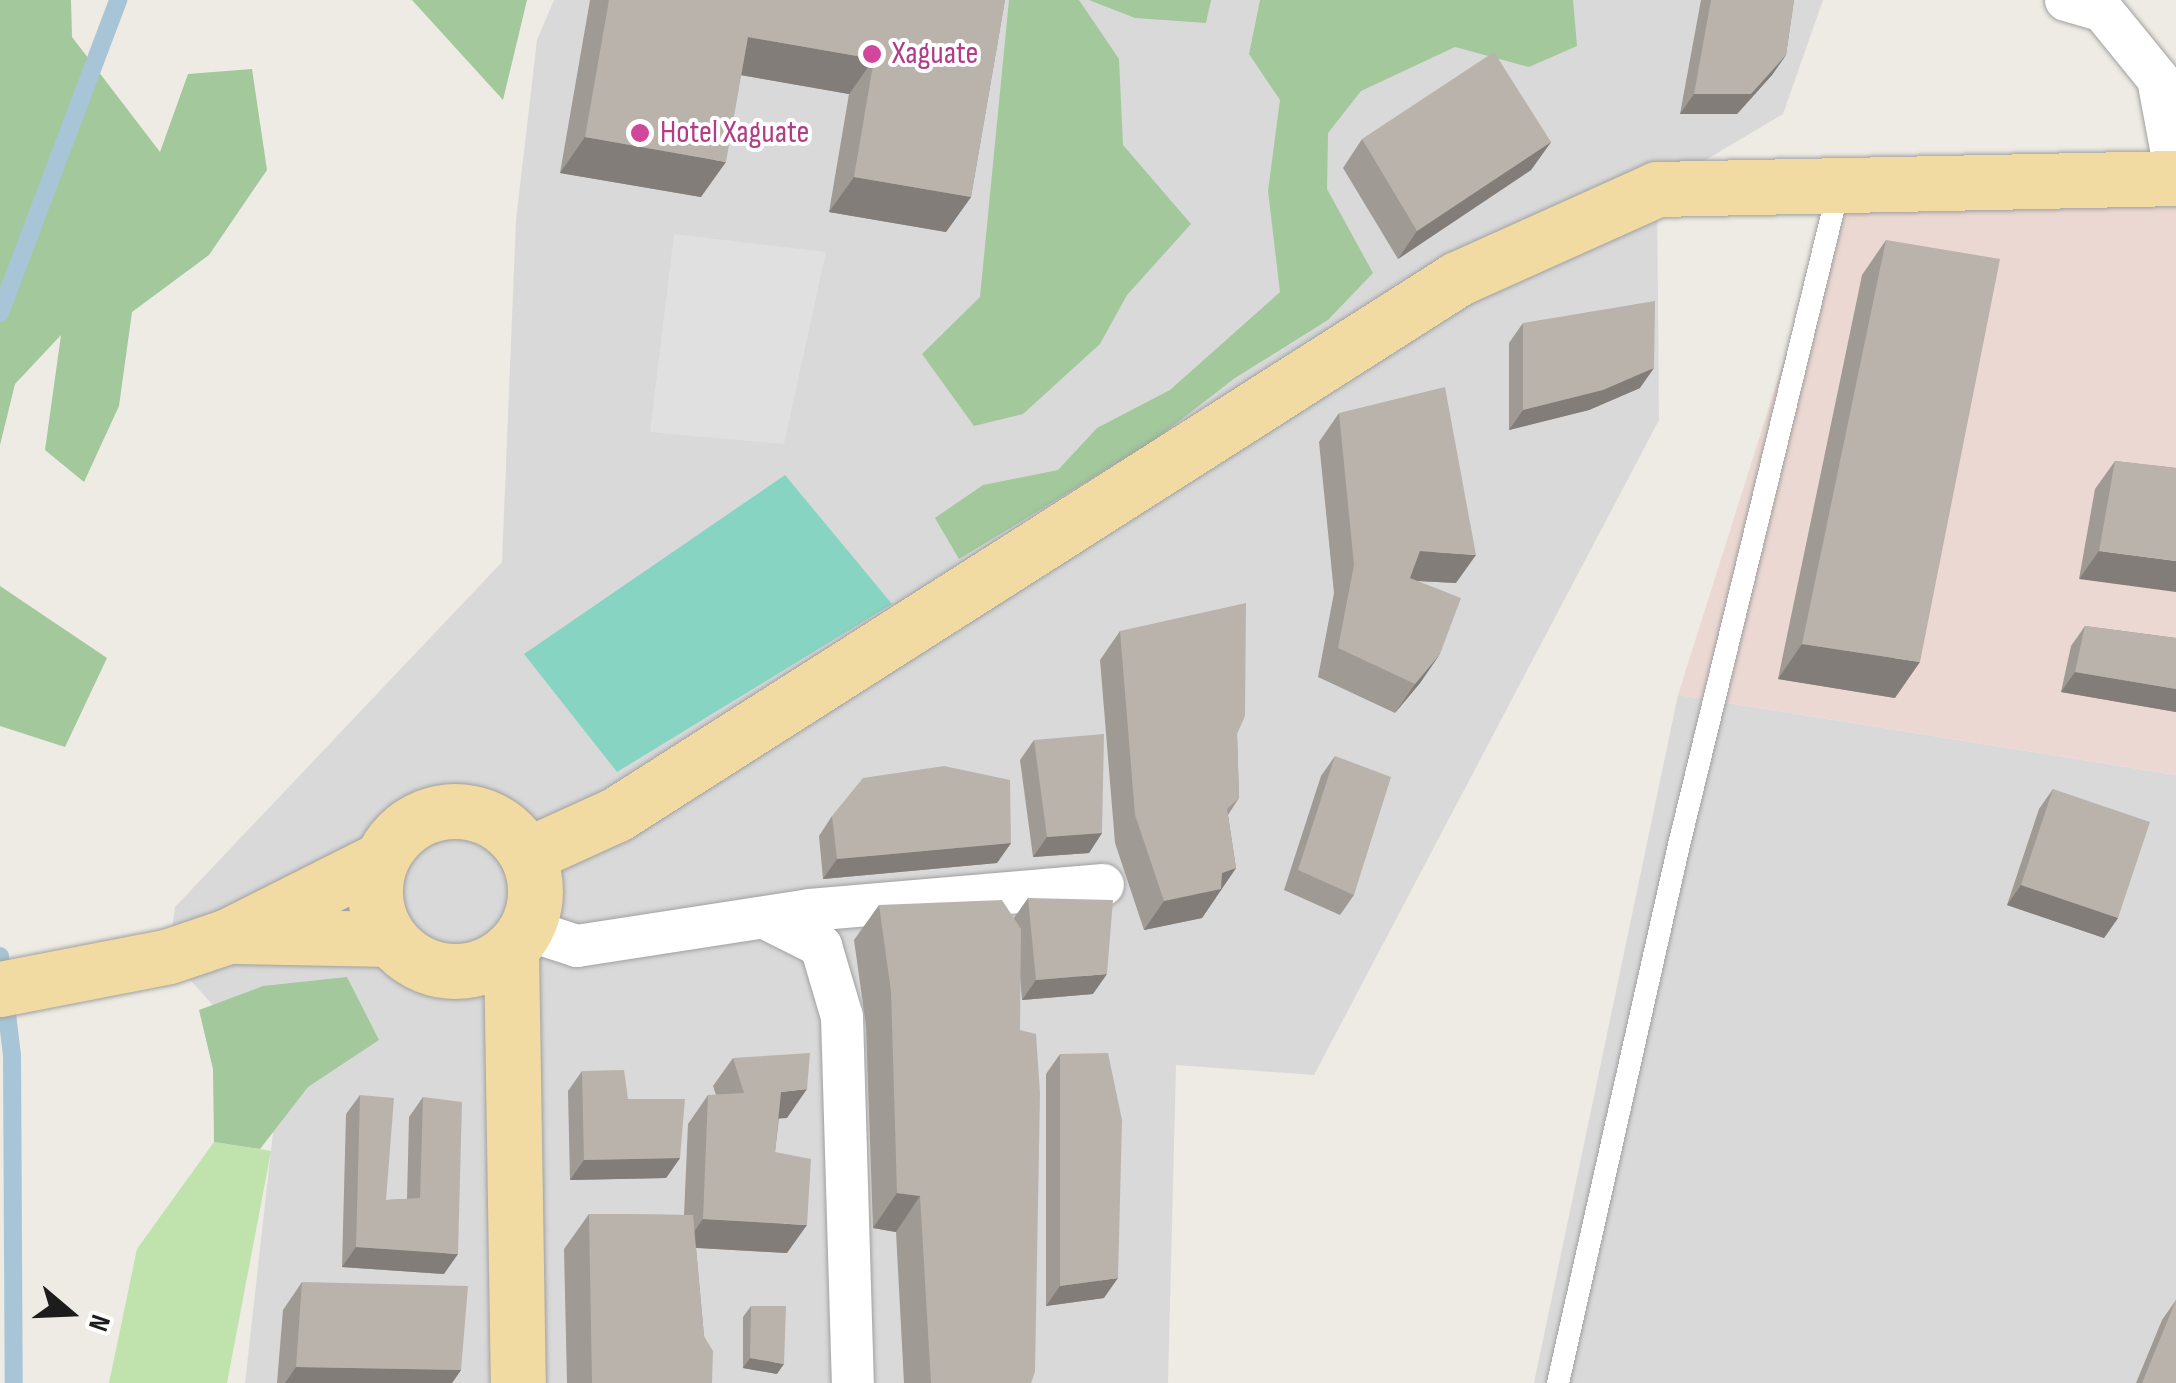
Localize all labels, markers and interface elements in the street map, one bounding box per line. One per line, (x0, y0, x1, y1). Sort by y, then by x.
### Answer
place label: Xaguate (892, 35, 978, 73)
marker: Xaguate (861, 43, 883, 65)
place label: Hotel Xaguate (660, 114, 809, 152)
marker: Hotel Xaguate (629, 122, 651, 144)
north arrow (20, 1263, 120, 1363)
text: N (81, 1310, 117, 1335)

